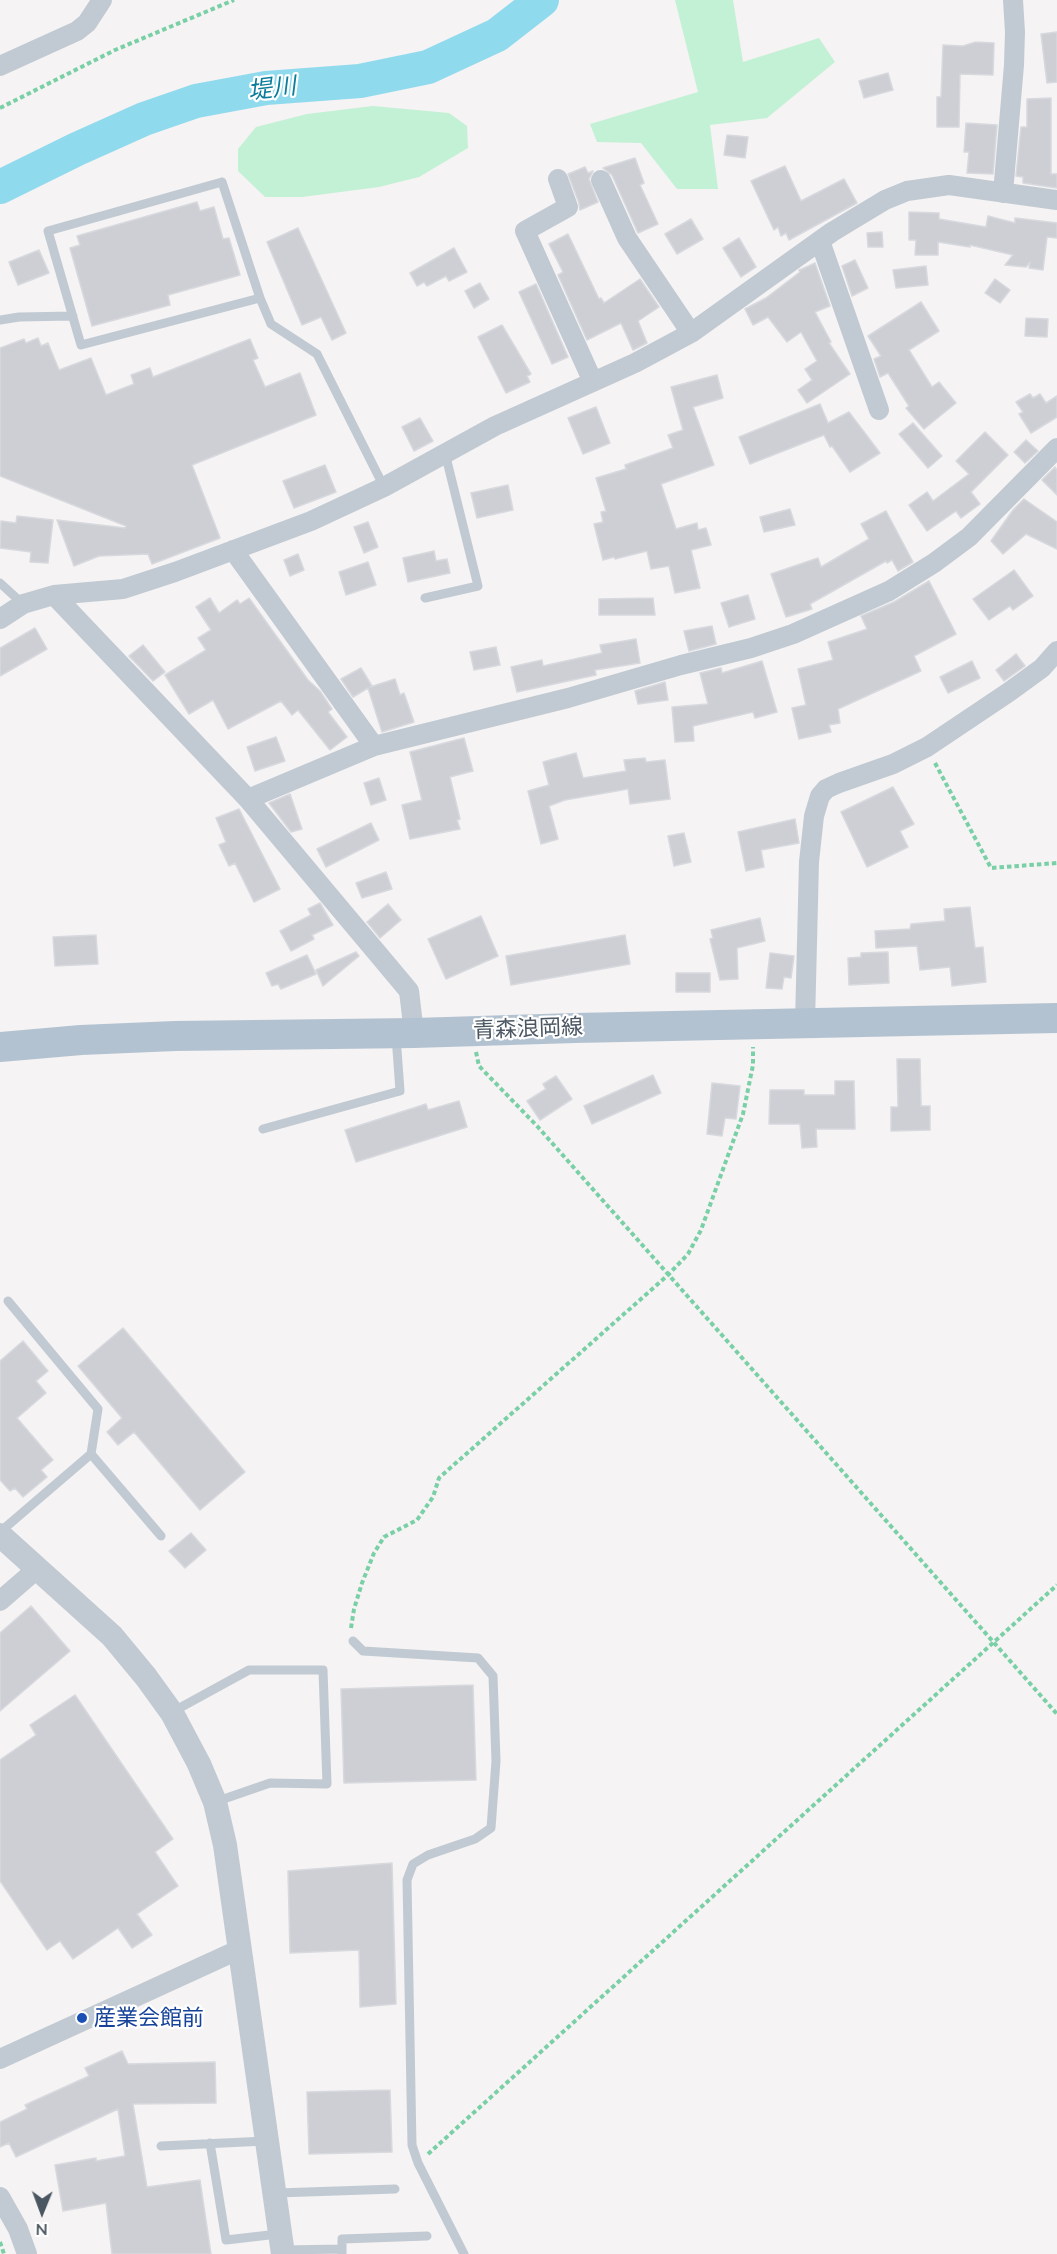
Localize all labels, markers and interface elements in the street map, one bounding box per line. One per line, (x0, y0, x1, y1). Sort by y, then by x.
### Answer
water label: 堤川 (246, 72, 298, 106)
street label: 青森浪岡線 (473, 1014, 583, 1044)
place label: 産業会館前 (94, 2005, 204, 2031)
marker: 産業会館前 (75, 2011, 89, 2025)
north arrow (12, 2182, 72, 2242)
text: N (35, 2220, 48, 2240)

